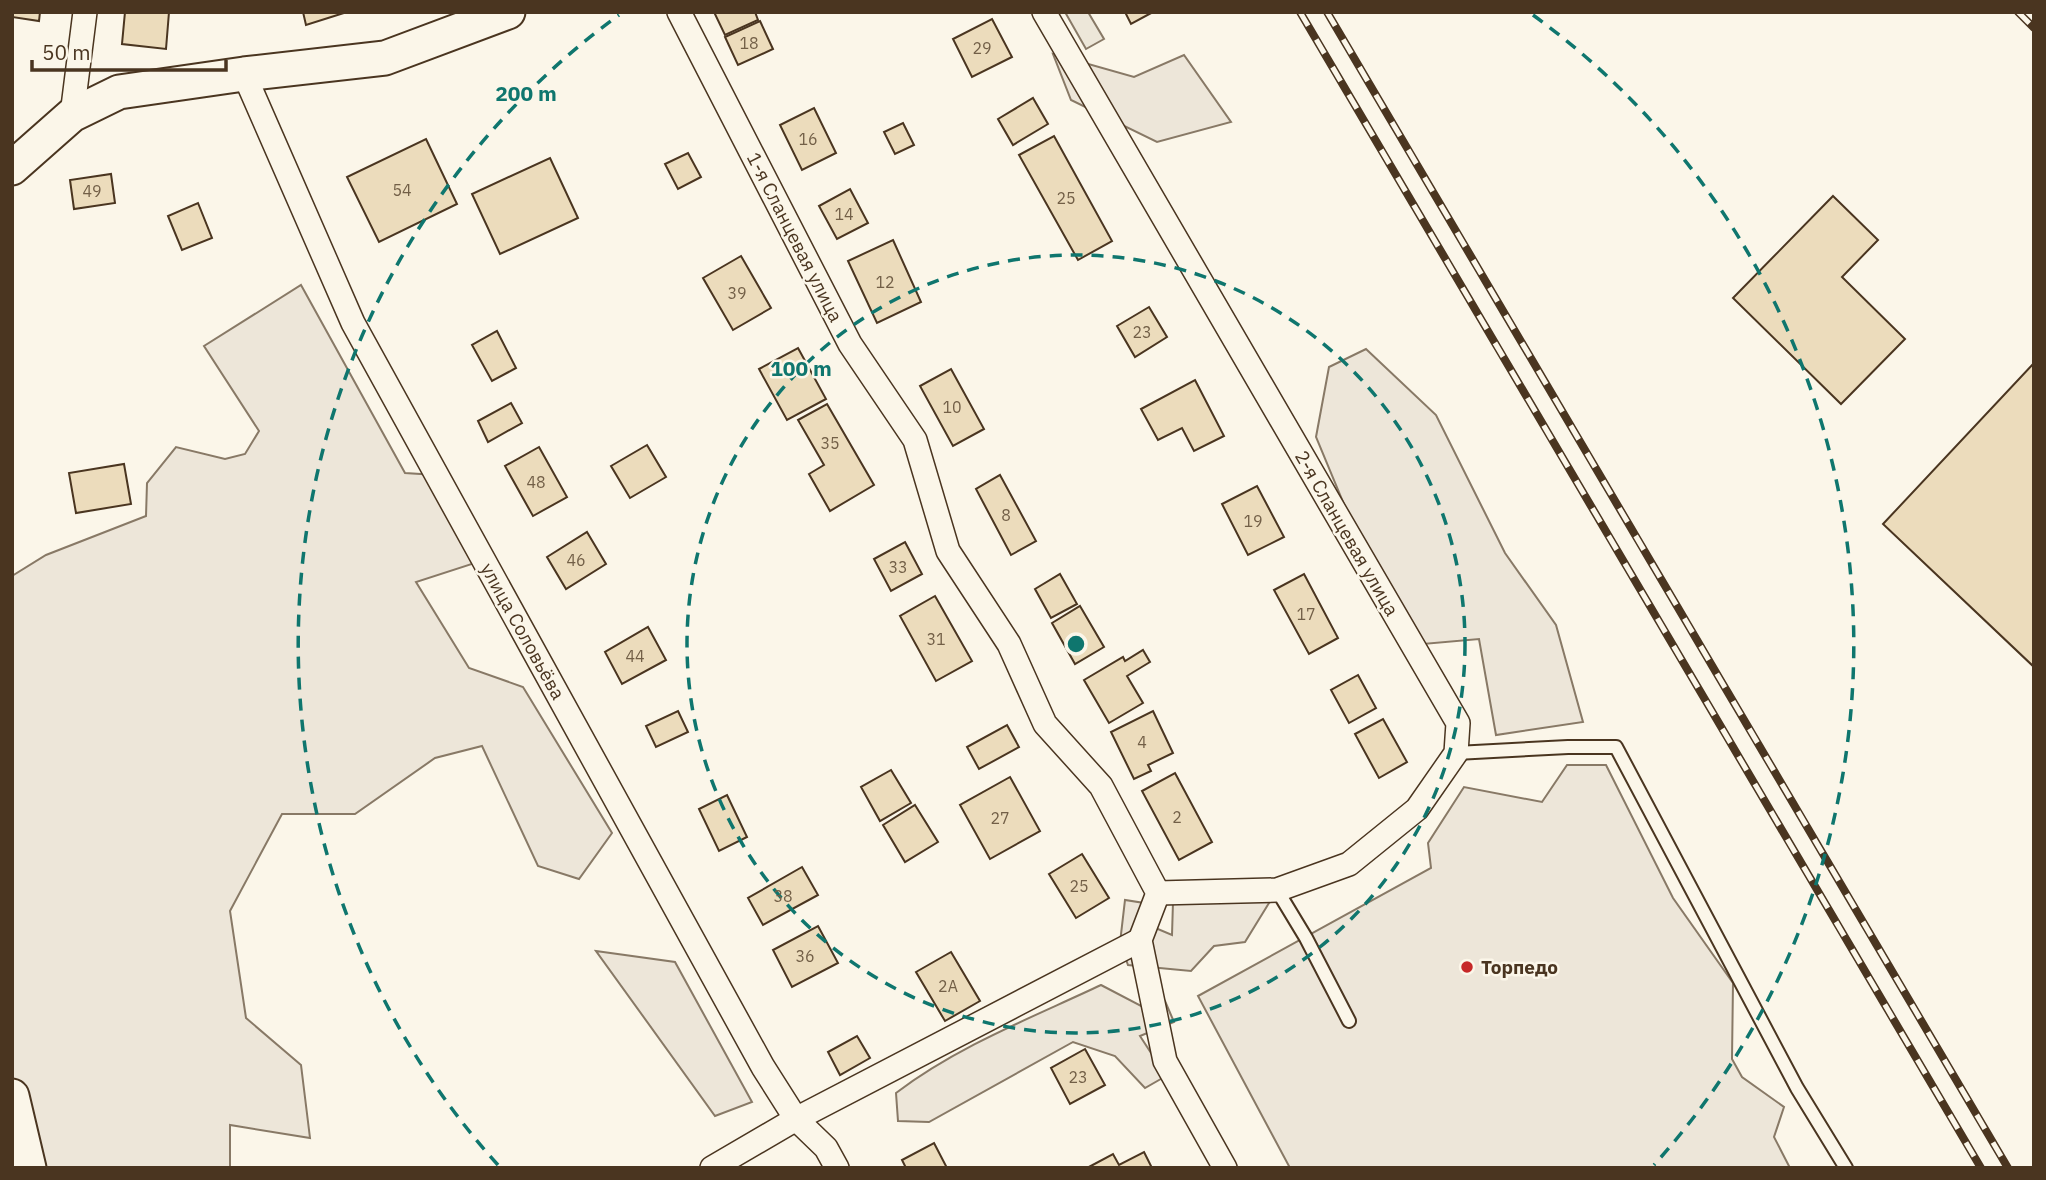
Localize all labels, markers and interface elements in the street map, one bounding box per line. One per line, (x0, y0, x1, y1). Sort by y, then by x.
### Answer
scale bar (32, 28, 226, 72)
house number: 18 (739, 33, 759, 53)
text: 50 m (42, 38, 91, 66)
house number: 29 (972, 38, 992, 58)
text: 200 m (495, 79, 557, 107)
house number: 16 (798, 129, 818, 149)
street label: 1-я Сланцевая улица (742, 148, 848, 326)
house number: 54 (392, 180, 412, 200)
house number: 49 (82, 181, 102, 201)
house number: 25 (1056, 188, 1076, 208)
house number: 14 (834, 204, 854, 224)
house number: 12 (875, 272, 895, 292)
house number: 39 (727, 283, 747, 303)
house number: 23 (1132, 322, 1152, 342)
text: 100 m (770, 354, 832, 382)
house number: 10 (942, 397, 962, 417)
house number: 35 (820, 433, 840, 453)
street label: 2-я Сланцевая улица (1290, 446, 1404, 620)
house number: 48 (526, 472, 546, 492)
house number: 8 (1001, 505, 1011, 525)
house number: 19 (1243, 511, 1263, 531)
house number: 46 (566, 550, 586, 570)
house number: 33 (888, 557, 908, 577)
street label: улица Соловьёва (476, 559, 570, 703)
house number: 17 (1296, 604, 1316, 624)
house number: 31 (926, 629, 946, 649)
centre of rings (1064, 632, 1088, 656)
house number: 44 (625, 646, 645, 666)
house number: 4 (1137, 732, 1147, 752)
house number: 2 (1172, 807, 1182, 827)
house number: 27 (990, 808, 1010, 828)
house number: 25 (1069, 876, 1089, 896)
house number: 38 (773, 886, 793, 906)
house number: 36 (795, 946, 815, 966)
place label: Торпедо (1481, 955, 1558, 979)
marker: Торпедо (1459, 959, 1475, 975)
house number: 2А (938, 976, 958, 996)
house number: 23 (1068, 1067, 1088, 1087)

